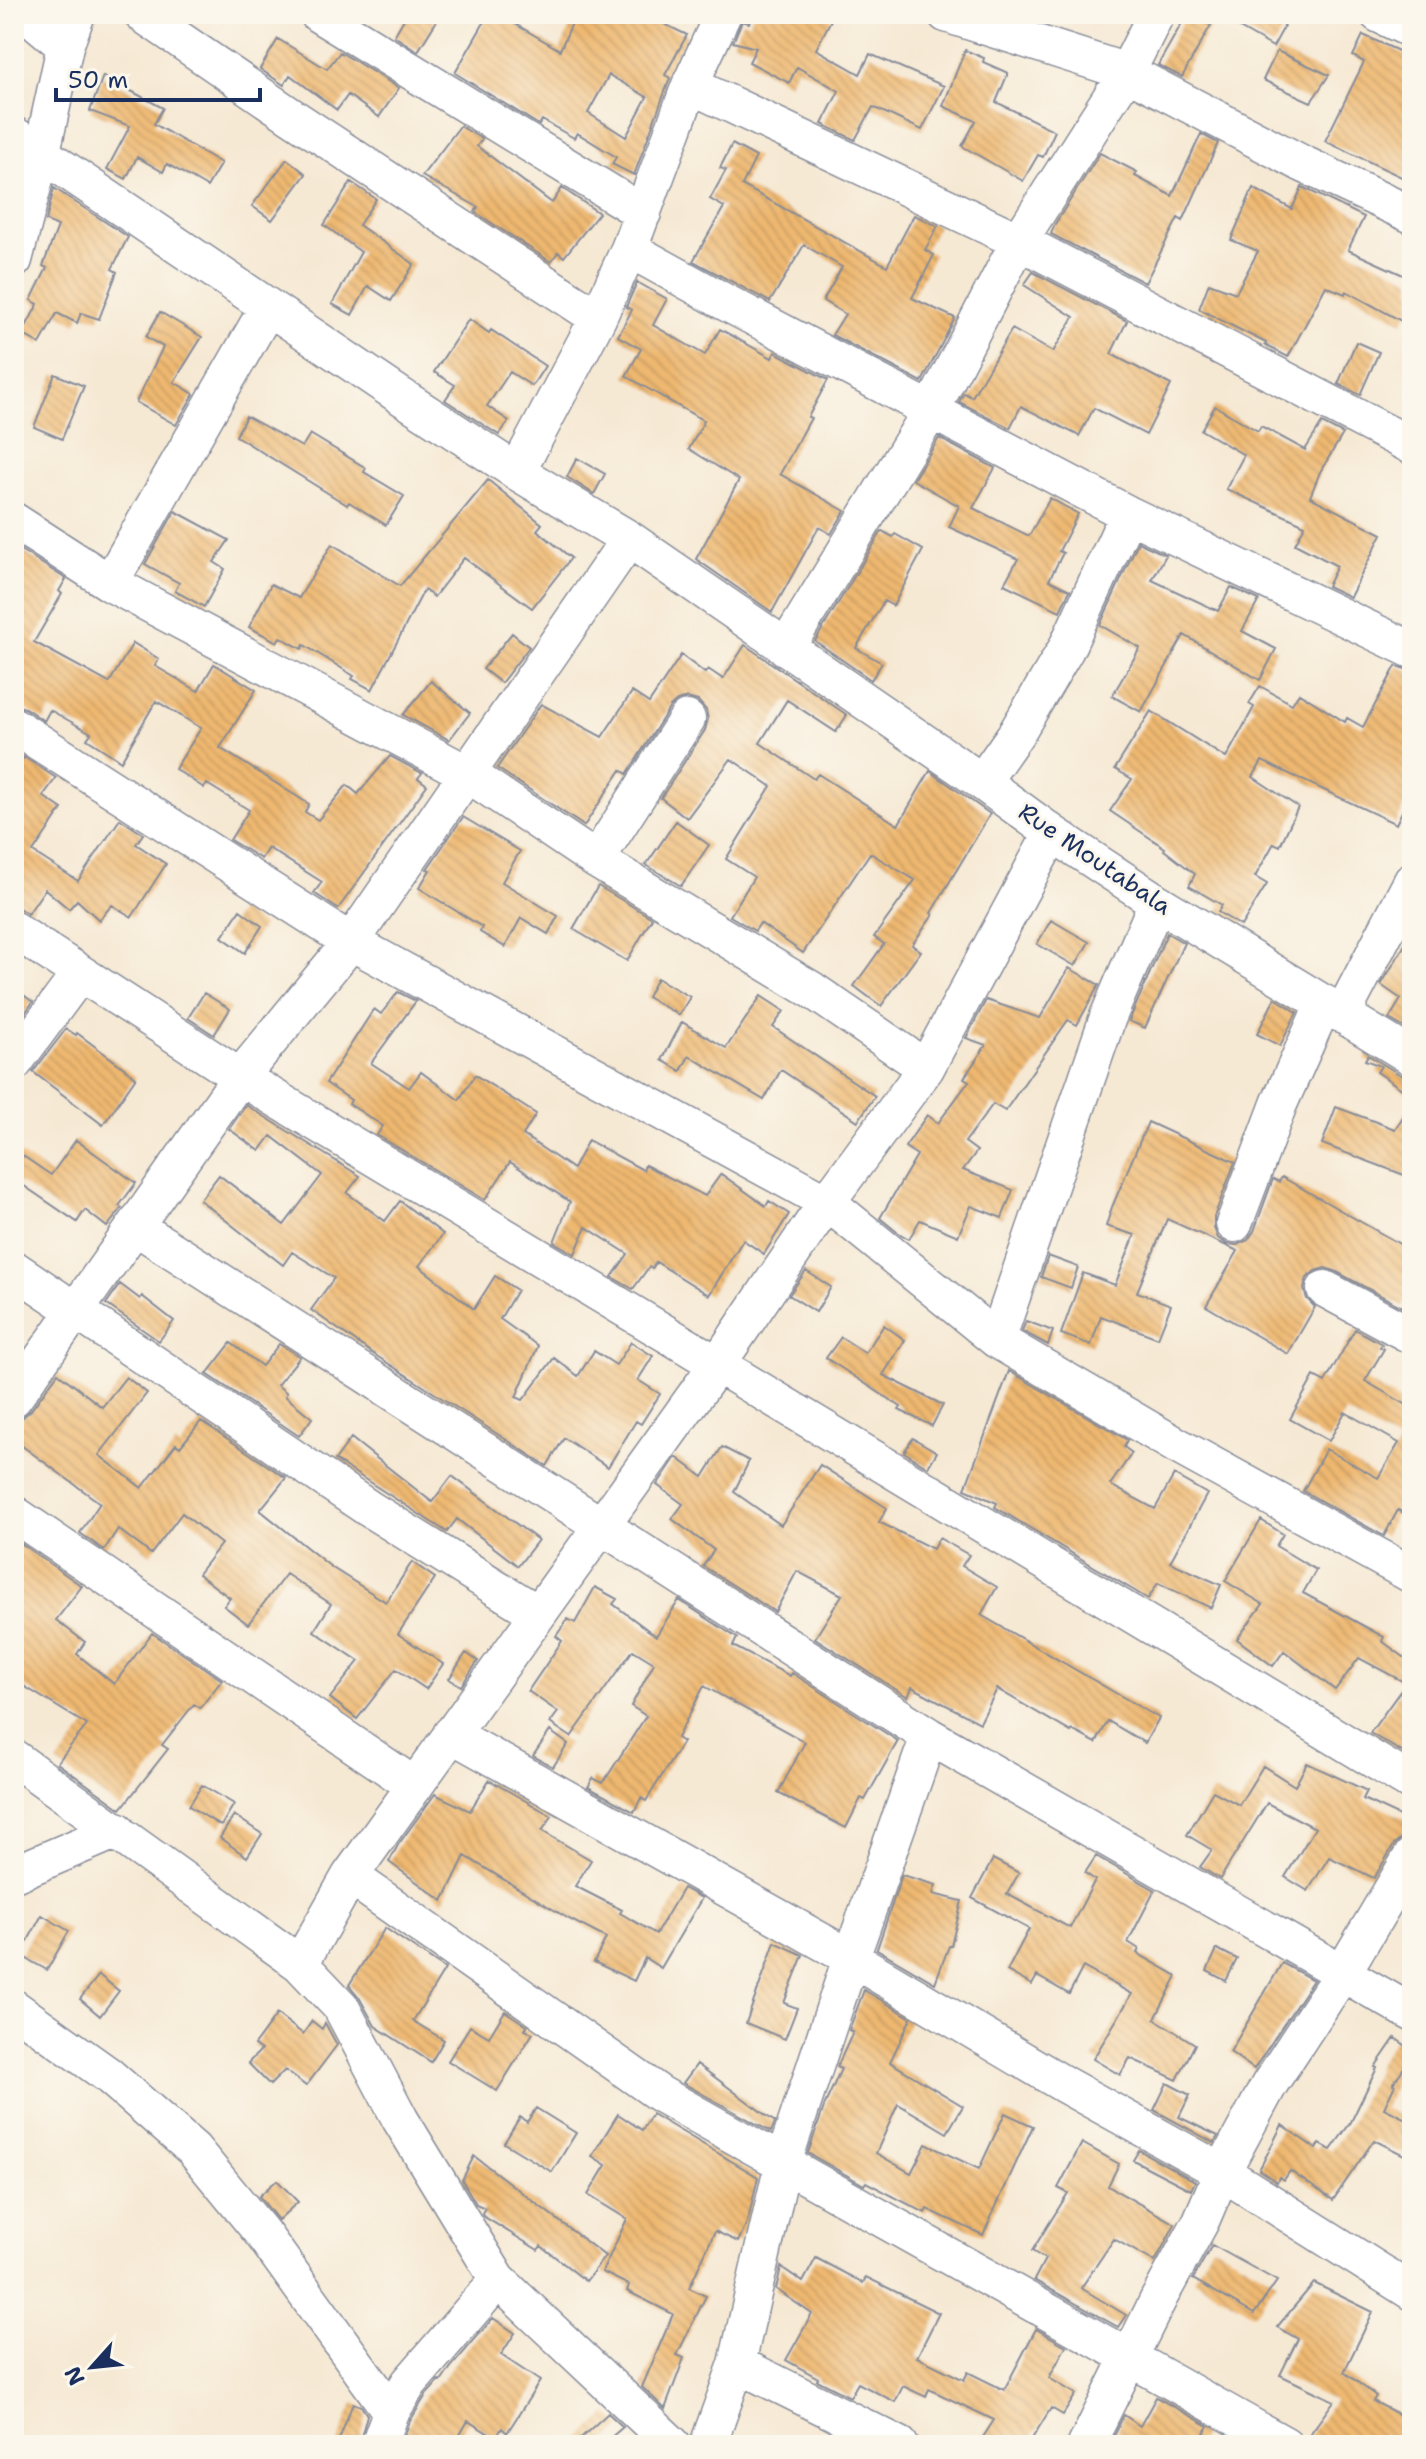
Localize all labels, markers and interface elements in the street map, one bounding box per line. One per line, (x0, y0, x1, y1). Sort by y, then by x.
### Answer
scale bar (56, 52, 260, 102)
text: 50 m (68, 64, 128, 96)
street label: Rue Moutabala (1012, 796, 1178, 922)
north arrow (52, 2327, 132, 2407)
text: N (58, 2362, 92, 2390)

